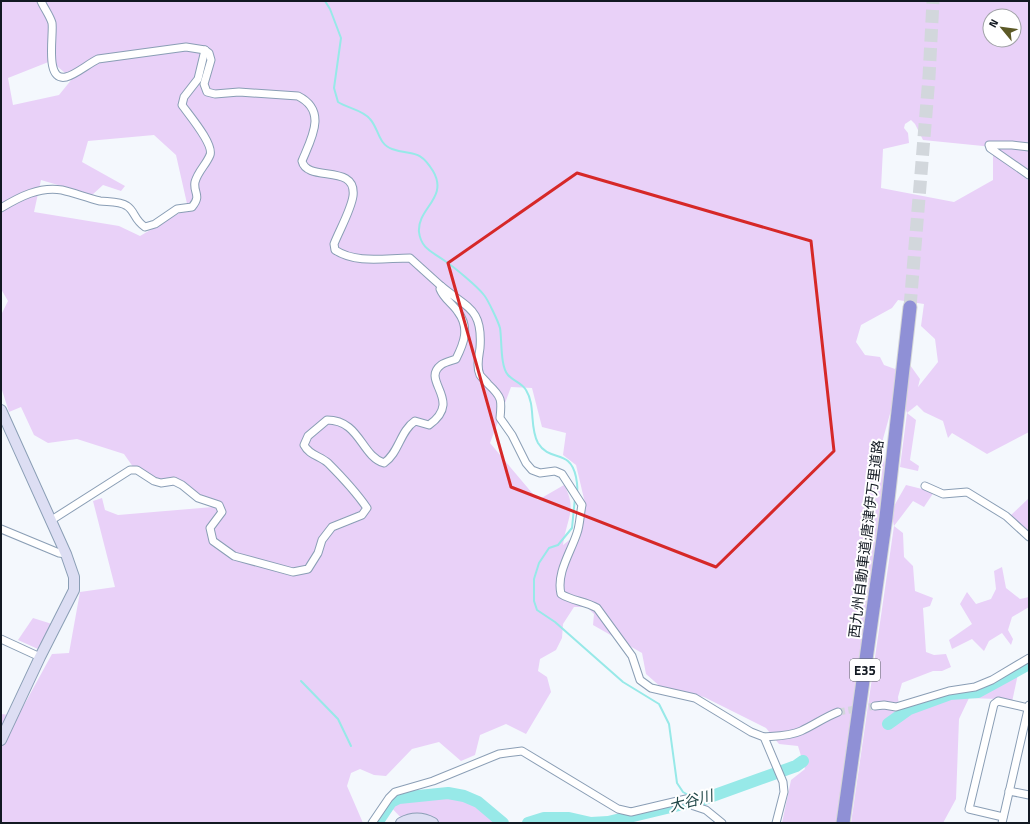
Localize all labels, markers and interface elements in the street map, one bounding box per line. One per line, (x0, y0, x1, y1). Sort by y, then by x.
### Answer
north arrow (982, 8, 1022, 48)
text: N (984, 16, 1002, 30)
street label: 西九州自動車道;唐津伊万里道路 (843, 439, 888, 639)
road number: E35 (850, 659, 880, 681)
water label: 大谷川 (666, 783, 718, 817)

